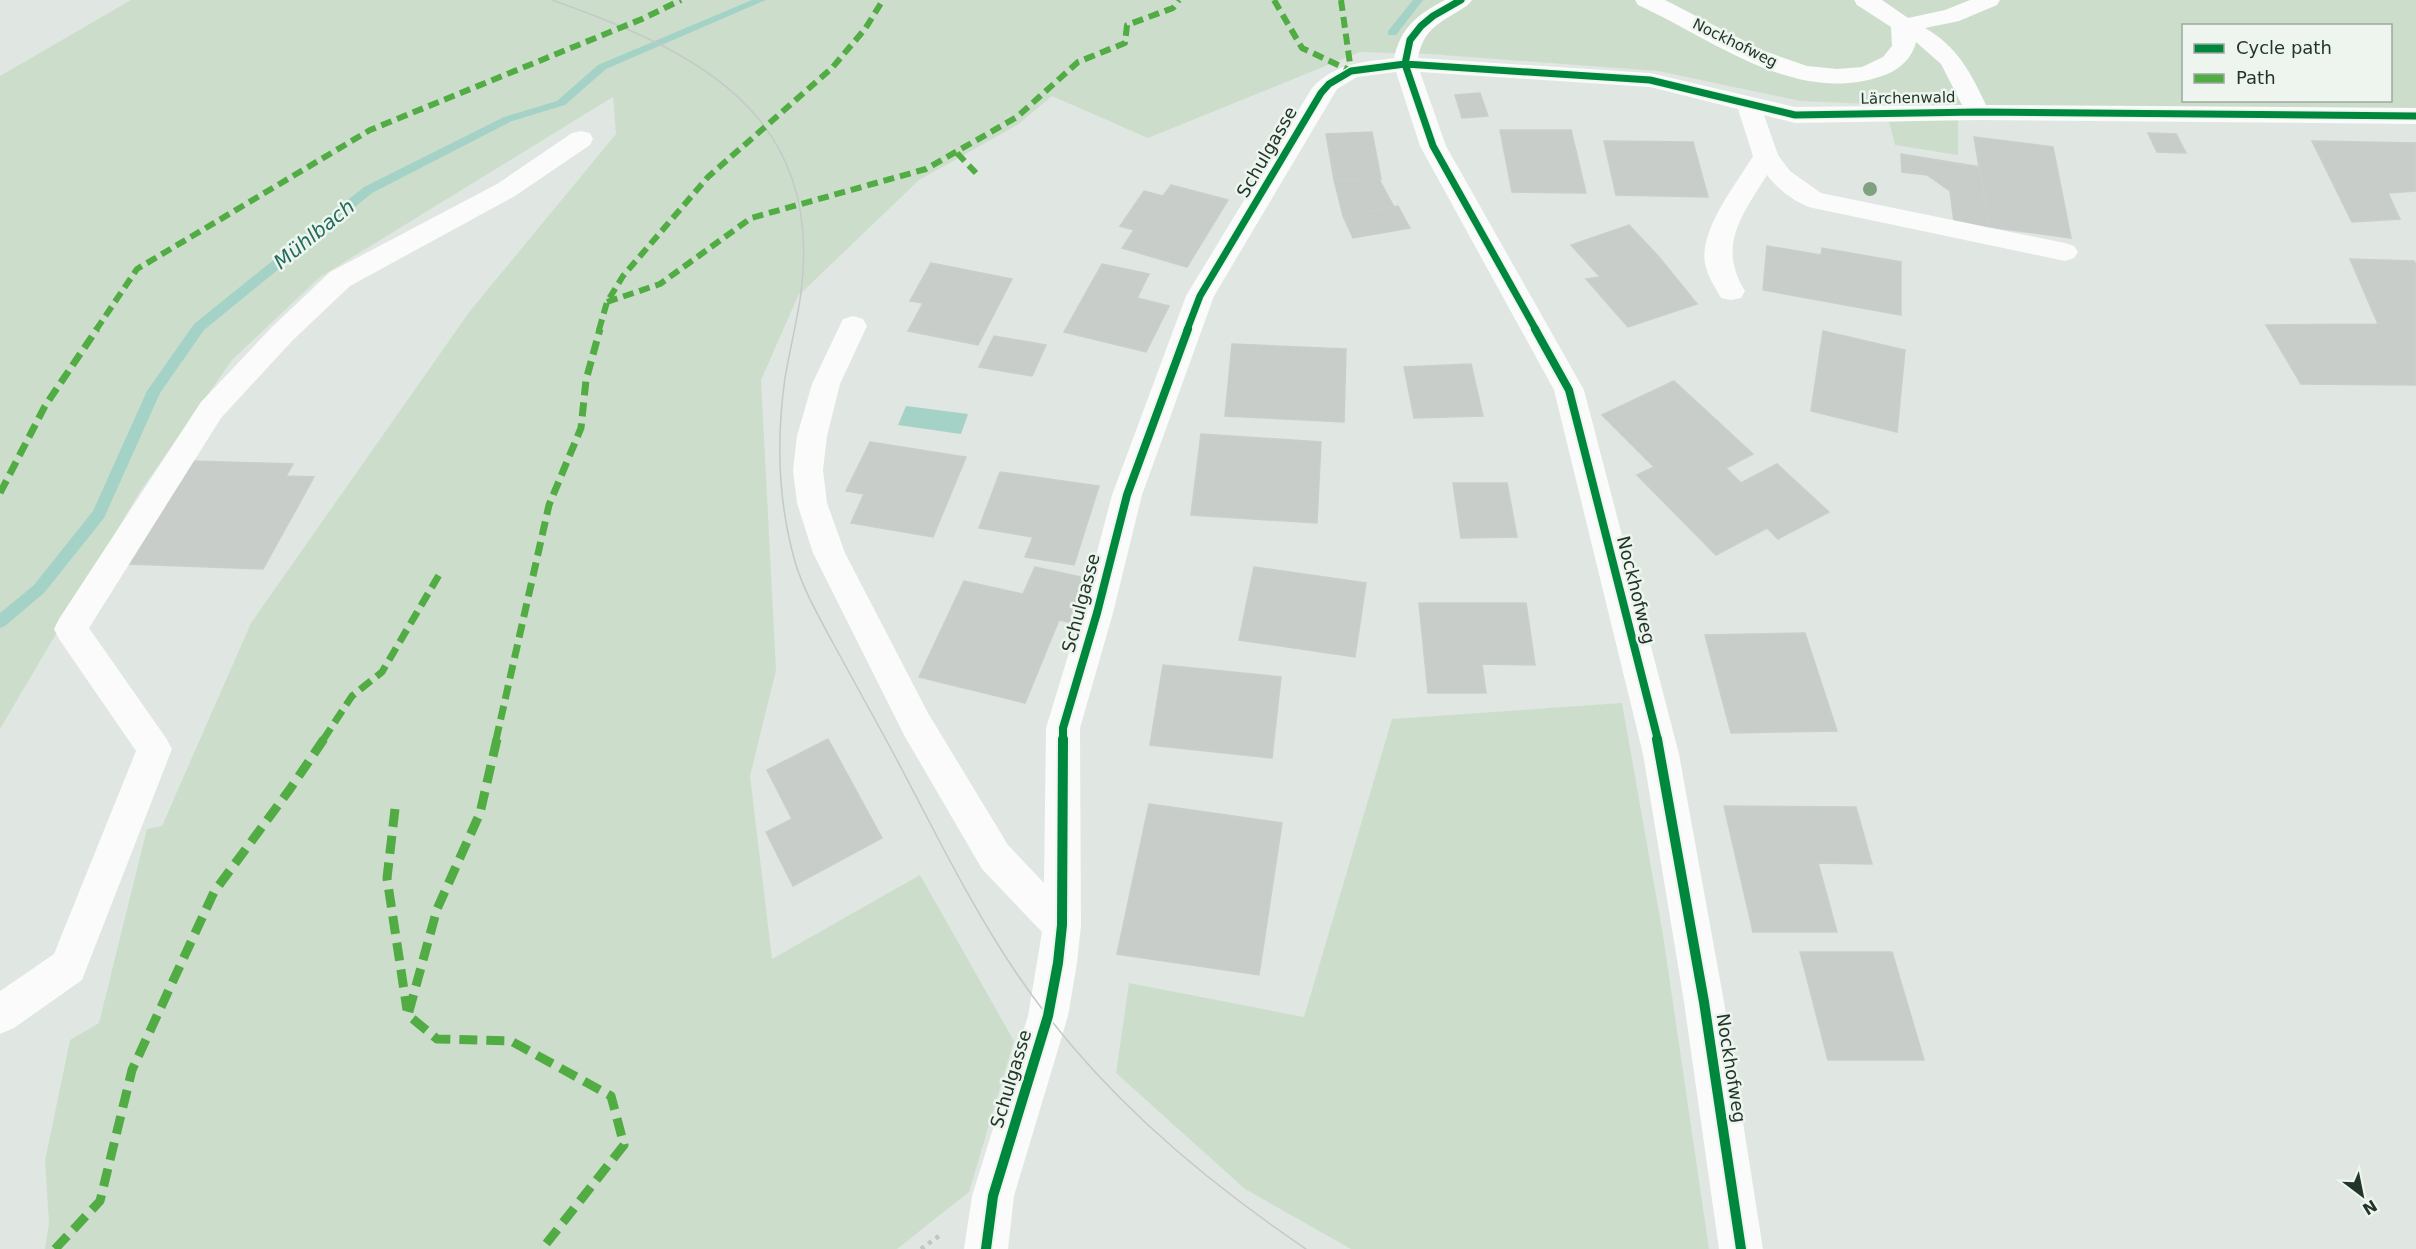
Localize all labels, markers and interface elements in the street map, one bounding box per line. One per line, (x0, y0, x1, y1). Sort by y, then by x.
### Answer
street label: Nockhofweg (1690, 15, 1780, 71)
legend (2182, 24, 2392, 102)
text: Cycle path (2236, 37, 2332, 58)
text: Path (2236, 67, 2276, 88)
street label: Lärchenwald (1860, 88, 1956, 108)
street label: Schulgasse (1232, 103, 1301, 201)
water label: Mühlbach (269, 194, 359, 274)
street label: Nockhofweg (1613, 534, 1660, 646)
street label: Schulgasse (1057, 551, 1104, 655)
street label: Nockhofweg (1712, 1012, 1751, 1124)
street label: Schulgasse (986, 1027, 1035, 1130)
north arrow (2332, 1165, 2392, 1225)
text: N (2359, 1196, 2380, 1219)

